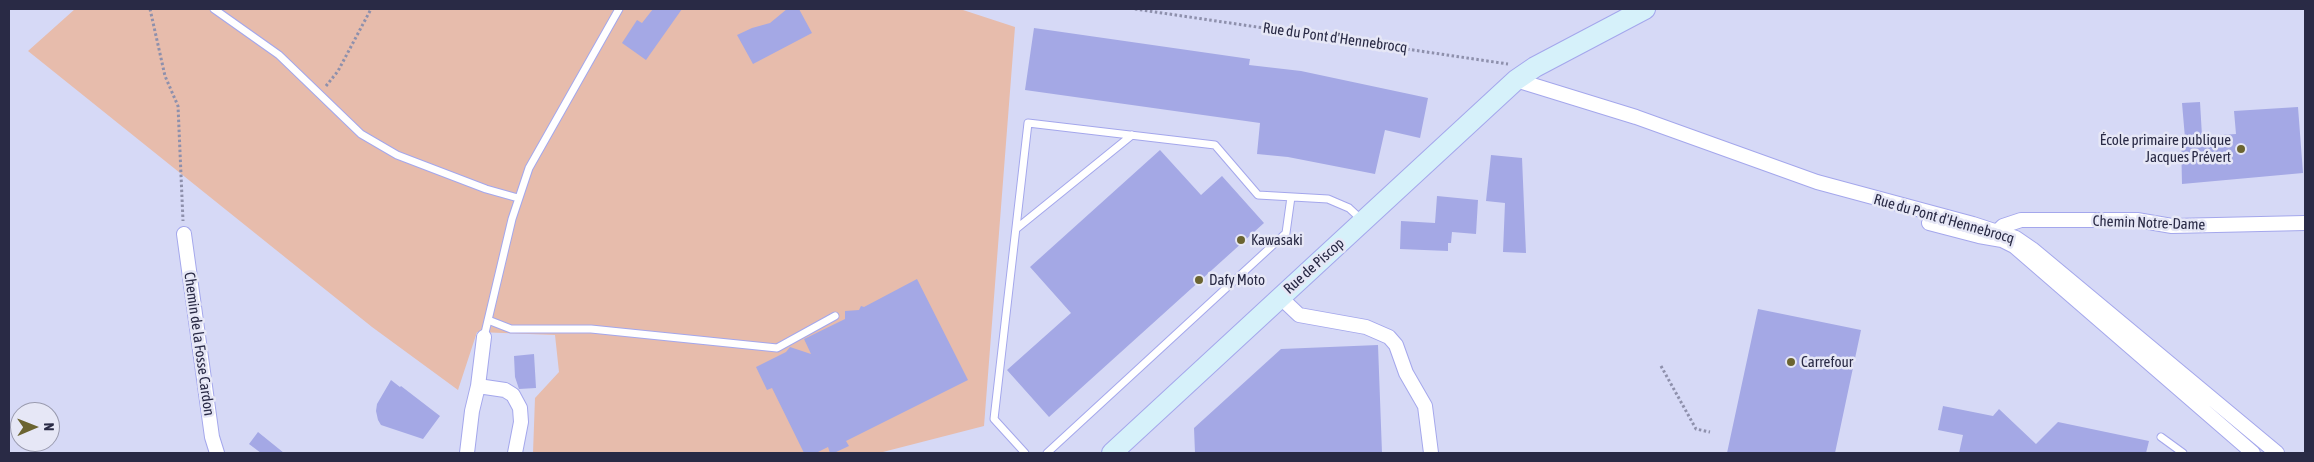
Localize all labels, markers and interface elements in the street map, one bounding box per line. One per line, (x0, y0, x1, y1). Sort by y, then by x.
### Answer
street label: Rue du Pont d'Hennebrocq (1262, 19, 1408, 57)
place label: École primaire publique Jacques Prévert (2100, 131, 2231, 166)
marker: École primaire publique Jacques Prévert (2235, 143, 2247, 155)
street label: Rue du Pont d'Hennebrocq (1872, 190, 2016, 248)
street label: Chemin Notre-Dame (2092, 212, 2206, 234)
place label: Kawasaki (1251, 231, 1303, 249)
marker: Kawasaki (1235, 234, 1247, 246)
street label: Rue de Piscop (1280, 234, 1348, 298)
street label: Chemin de la Fosse Cardon (180, 271, 218, 417)
place label: Dafy Moto (1209, 271, 1265, 289)
marker: Dafy Moto (1193, 274, 1205, 286)
place label: Carrefour (1801, 353, 1853, 371)
marker: Carrefour (1785, 356, 1797, 368)
north arrow (10, 402, 60, 452)
text: N (41, 422, 57, 431)

